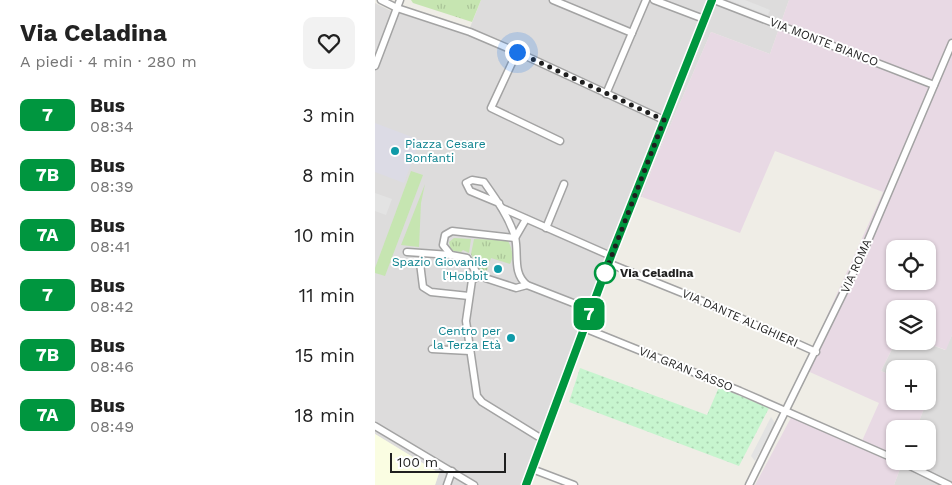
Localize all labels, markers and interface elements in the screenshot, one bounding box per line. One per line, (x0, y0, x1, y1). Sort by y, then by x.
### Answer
street label: VIA MONTE BIANCO (768, 15, 880, 69)
button: heart (303, 17, 355, 69)
text: Via Celadina (20, 19, 167, 47)
your location (505, 40, 530, 65)
text: A piedi · 4 min · 280 m (20, 52, 197, 71)
text: Bus (90, 94, 125, 117)
text: 7 (42, 104, 53, 125)
text: 3 min (303, 104, 355, 127)
text: 08:34 (90, 117, 134, 136)
place label: Piazza Cesare Bonfanti (405, 137, 486, 165)
marker: Piazza Cesare Bonfanti (389, 145, 401, 157)
text: Bus (90, 154, 125, 177)
text: 7B (36, 164, 59, 185)
text: 8 min (302, 164, 355, 187)
text: 08:39 (90, 177, 134, 196)
text: Bus (90, 214, 125, 237)
text: 7A (37, 224, 58, 245)
text: 10 min (294, 224, 355, 247)
text: 08:41 (90, 237, 130, 256)
street label: VIA ROMA (838, 237, 874, 295)
map controls (886, 240, 936, 470)
button: locate (886, 240, 936, 290)
place label: Spazio Giovanile l'Hobbit (392, 255, 488, 283)
marker: Via Celadina (594, 262, 616, 284)
marker: Spazio Giovanile l'Hobbit (492, 263, 504, 275)
place label: Via Celadina (620, 266, 693, 280)
text: Bus (90, 274, 125, 297)
text: 7 (42, 284, 53, 305)
text: 11 min (299, 284, 355, 307)
street label: VIA DANTE ALIGHIERI (680, 286, 800, 350)
text: 08:42 (90, 297, 134, 316)
line badge: 7 (573, 298, 605, 330)
button: layers (886, 300, 936, 350)
text: 7 (584, 303, 594, 324)
place label: Centro per la Terza Età (433, 324, 501, 352)
marker: Centro per la Terza Età (505, 332, 517, 344)
text: Bus (90, 334, 125, 357)
text: 7B (36, 344, 59, 365)
text: 15 min (295, 344, 355, 367)
street label: VIA GRAN SASSO (637, 344, 735, 394)
text: 08:46 (90, 357, 134, 376)
button: + (886, 360, 936, 410)
text: Bus (90, 394, 125, 417)
text: 7A (37, 404, 58, 425)
text: 18 min (294, 404, 355, 427)
text: 08:49 (90, 417, 134, 436)
button: − (886, 420, 936, 470)
scale bar (390, 450, 506, 473)
text: 100 m (397, 454, 438, 470)

